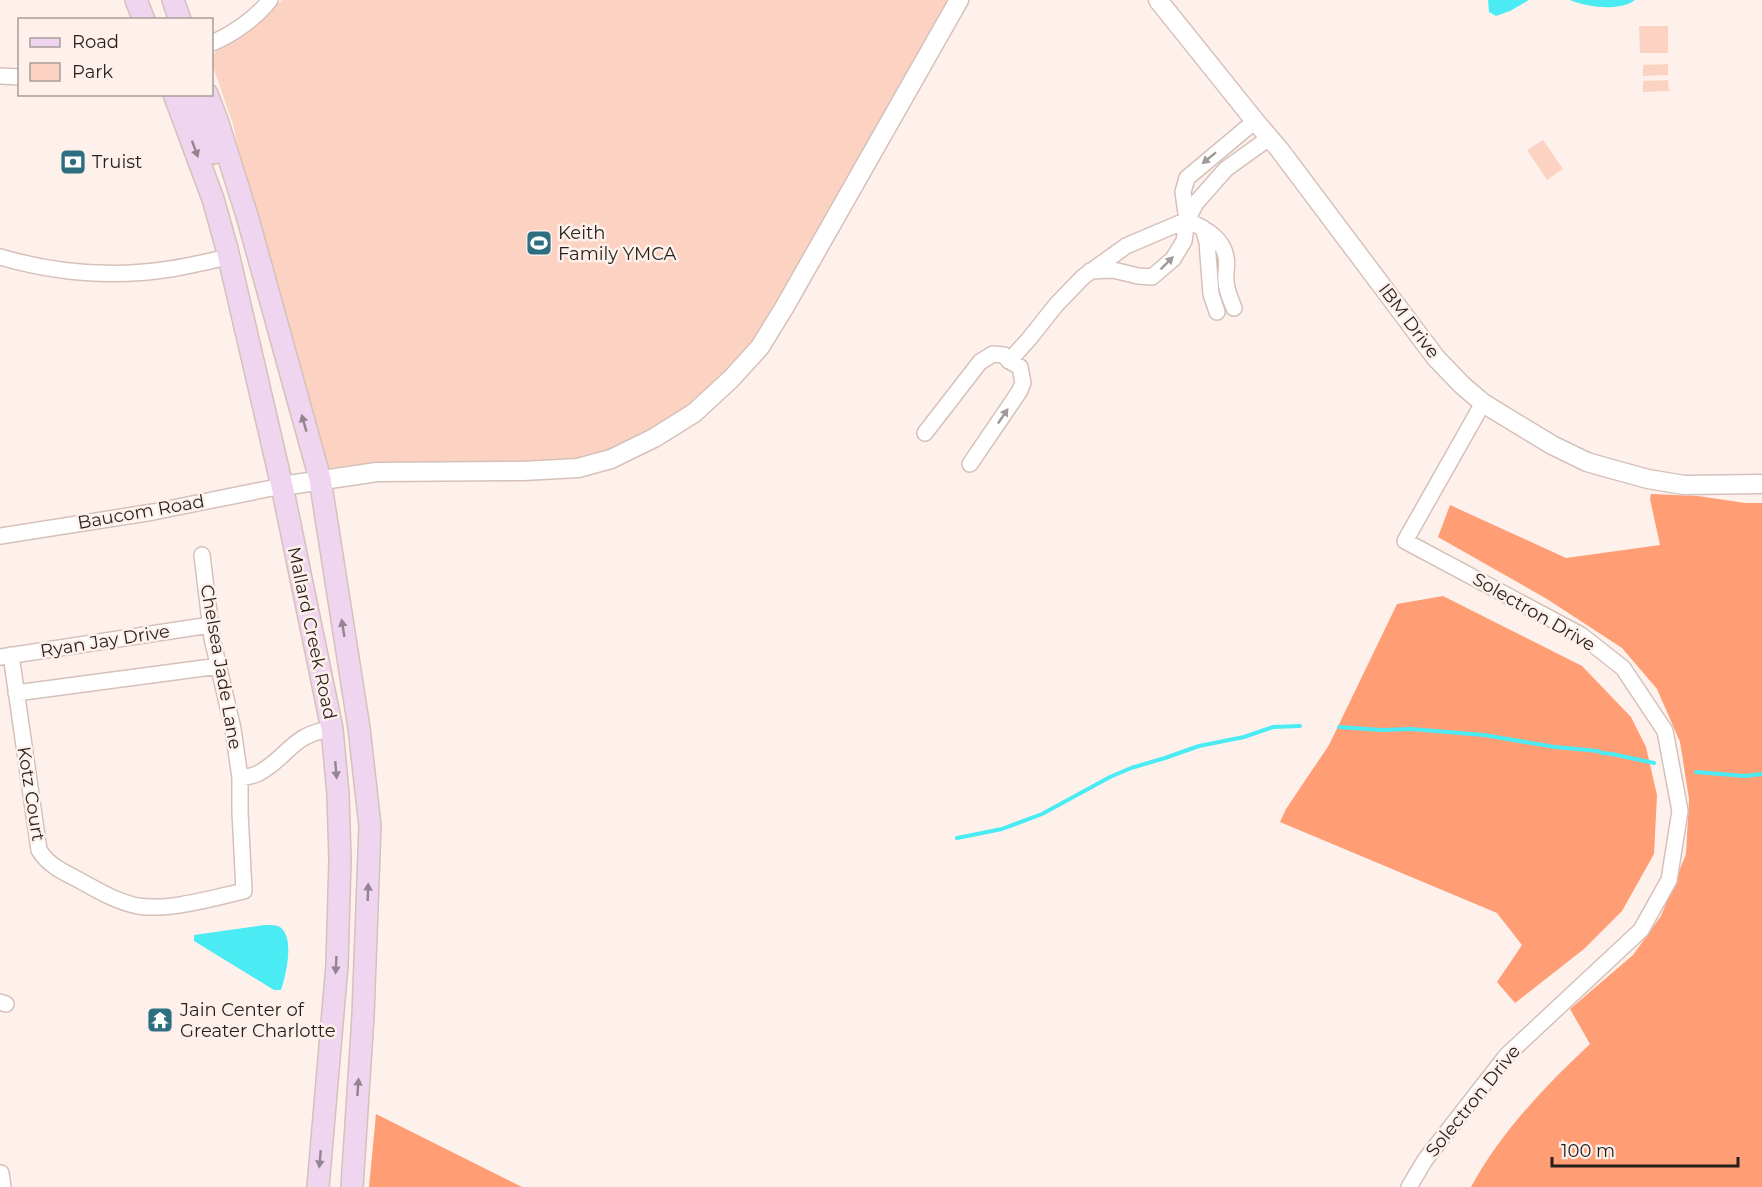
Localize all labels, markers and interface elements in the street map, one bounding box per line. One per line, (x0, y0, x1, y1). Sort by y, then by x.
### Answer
legend (18, 18, 213, 96)
text: Road (72, 31, 119, 53)
text: Park (72, 61, 113, 83)
one-way arrow (191, 140, 200, 158)
bank icon: Truist (58, 147, 88, 177)
place label: Truist (92, 151, 142, 173)
one-way arrow (1201, 152, 1217, 165)
place label: Keith Family YMCA (558, 222, 677, 265)
sports icon: Keith Family YMCA (524, 228, 554, 258)
one-way arrow (1160, 256, 1174, 270)
street label: IBM Drive (1374, 279, 1444, 363)
one-way arrow (997, 408, 1009, 424)
one-way arrow (299, 414, 309, 432)
street label: Baucom Road (76, 490, 206, 534)
street label: Mallard Creek Road (283, 545, 341, 721)
street label: Solectron Drive (1469, 568, 1599, 656)
street label: Chelsea Jade Lane (196, 583, 246, 751)
one-way arrow (339, 618, 348, 637)
street label: Ryan Jay Drive (39, 620, 171, 662)
street label: Kotz Court (13, 745, 49, 843)
one-way arrow (331, 761, 341, 780)
one-way arrow (363, 882, 372, 901)
one-way arrow (332, 956, 341, 975)
place label: Jain Center of Greater Charlotte (179, 999, 336, 1042)
temple icon: Jain Center of Greater Charlotte (145, 1005, 175, 1035)
street label: Solectron Drive (1421, 1040, 1525, 1162)
one-way arrow (354, 1077, 363, 1096)
scale bar (1552, 1130, 1738, 1168)
text: 100 m (1561, 1140, 1615, 1162)
one-way arrow (315, 1150, 325, 1169)

